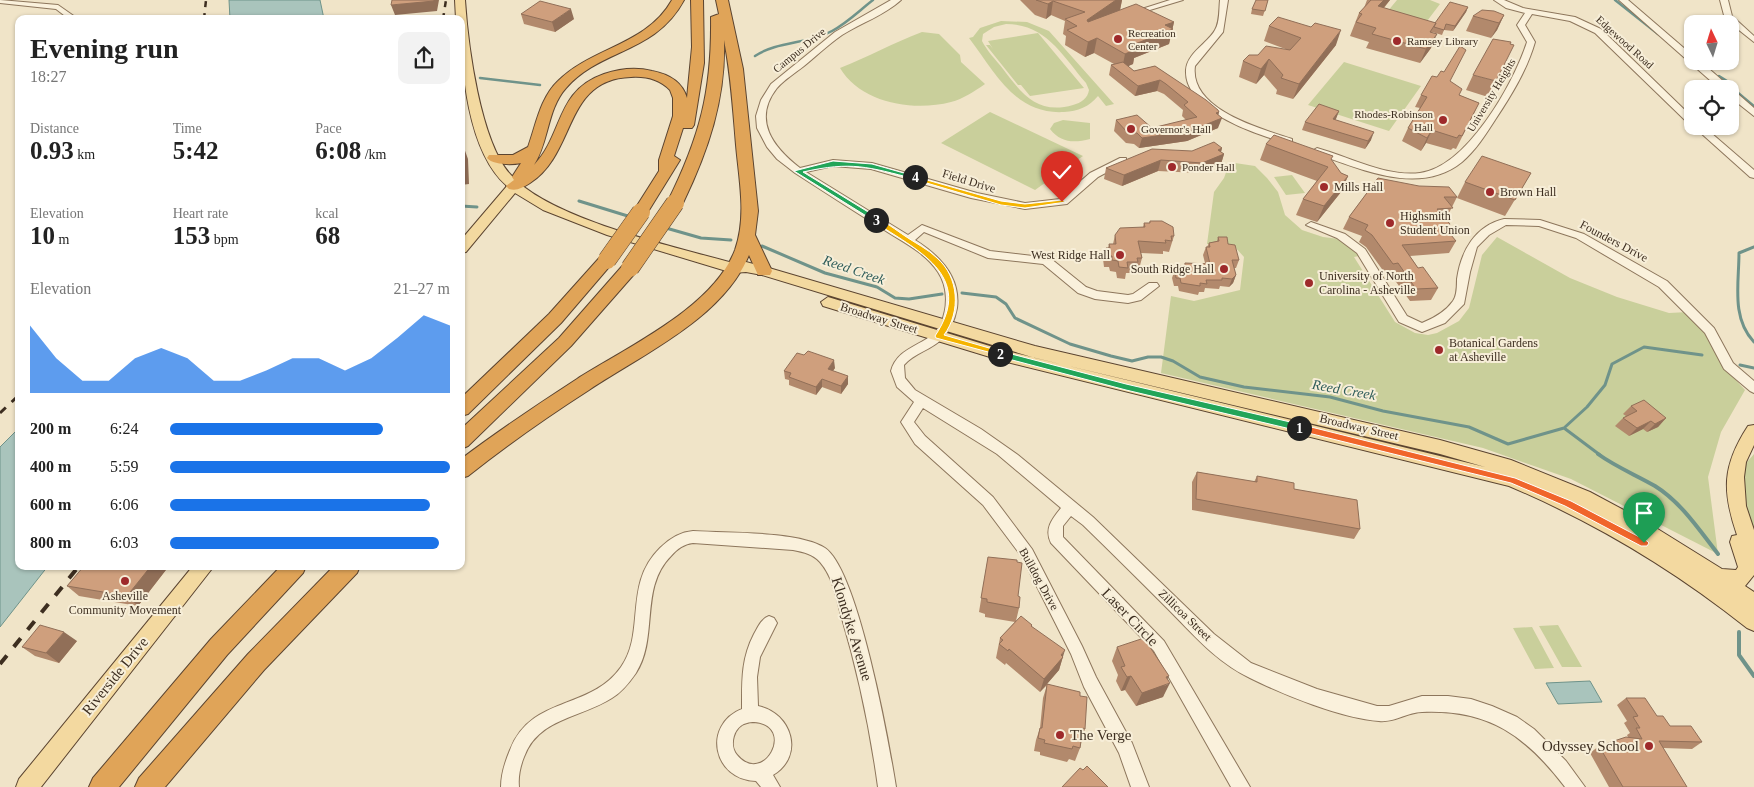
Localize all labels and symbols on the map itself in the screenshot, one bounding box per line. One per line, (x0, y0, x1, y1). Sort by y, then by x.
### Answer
street label: Edgewood Road (1594, 13, 1657, 71)
north arrow (1684, 15, 1739, 70)
street label: Campus Drive (770, 25, 828, 75)
place label: Recreation Center (1128, 27, 1176, 52)
marker: Recreation Center (1112, 33, 1124, 45)
marker: Ramsey Library (1391, 35, 1403, 47)
place label: Ramsey Library (1407, 35, 1479, 47)
street label: University Heights (1464, 56, 1518, 134)
place label: Rhodes-Robinson Hall (1354, 108, 1433, 133)
marker: Rhodes-Robinson Hall (1437, 114, 1449, 126)
marker: Governor's Hall (1125, 123, 1137, 135)
place label: Governor's Hall (1141, 123, 1211, 135)
pin (1041, 151, 1083, 202)
marker: Ponder Hall (1166, 161, 1178, 173)
place label: Ponder Hall (1182, 161, 1235, 173)
pin: 4 (902, 164, 928, 190)
street label: Field Drive (941, 166, 997, 196)
place label: Mills Hall (1334, 180, 1384, 194)
marker: Mills Hall (1318, 181, 1330, 193)
place label: Brown Hall (1500, 185, 1557, 199)
marker: Brown Hall (1484, 186, 1496, 198)
pin: 3 (864, 208, 888, 232)
place label: Highsmith Student Union (1400, 209, 1470, 237)
marker: Highsmith Student Union (1384, 217, 1396, 229)
street label: Founders Drive (1578, 217, 1650, 265)
place label: West Ridge Hall (1031, 248, 1111, 262)
marker: West Ridge Hall (1114, 249, 1126, 261)
water label: Reed Creek (820, 252, 888, 288)
place label: South Ridge Hall (1131, 262, 1215, 276)
marker: South Ridge Hall (1218, 263, 1230, 275)
place label: University of North Carolina - Asheville (1319, 269, 1416, 297)
marker: University of North Carolina - Asheville (1303, 277, 1315, 289)
street label: Broadway Street (839, 300, 920, 337)
place label: Botanical Gardens at Asheville (1449, 336, 1538, 364)
pin: 2 (988, 342, 1012, 366)
marker: Botanical Gardens at Asheville (1433, 344, 1445, 356)
water label: Reed Creek (1310, 377, 1378, 403)
street label: Broadway Street (1318, 411, 1400, 443)
pin: 1 (1286, 416, 1312, 440)
pin (1623, 492, 1665, 543)
street label: Bulldog Drive (1016, 545, 1062, 613)
marker: Asheville Community Movement (119, 575, 131, 587)
street label: Klondyke Avenue (829, 575, 875, 683)
street label: Laser Circle (1099, 585, 1162, 649)
street label: Zillicoa Street (1156, 586, 1215, 644)
place label: Asheville Community Movement (69, 589, 182, 617)
street label: Riverside Drive (79, 634, 151, 718)
place label: The Verge (1070, 727, 1132, 743)
marker: The Verge (1054, 729, 1066, 741)
place label: Odyssey School (1542, 738, 1639, 754)
marker: Odyssey School (1643, 740, 1655, 752)

